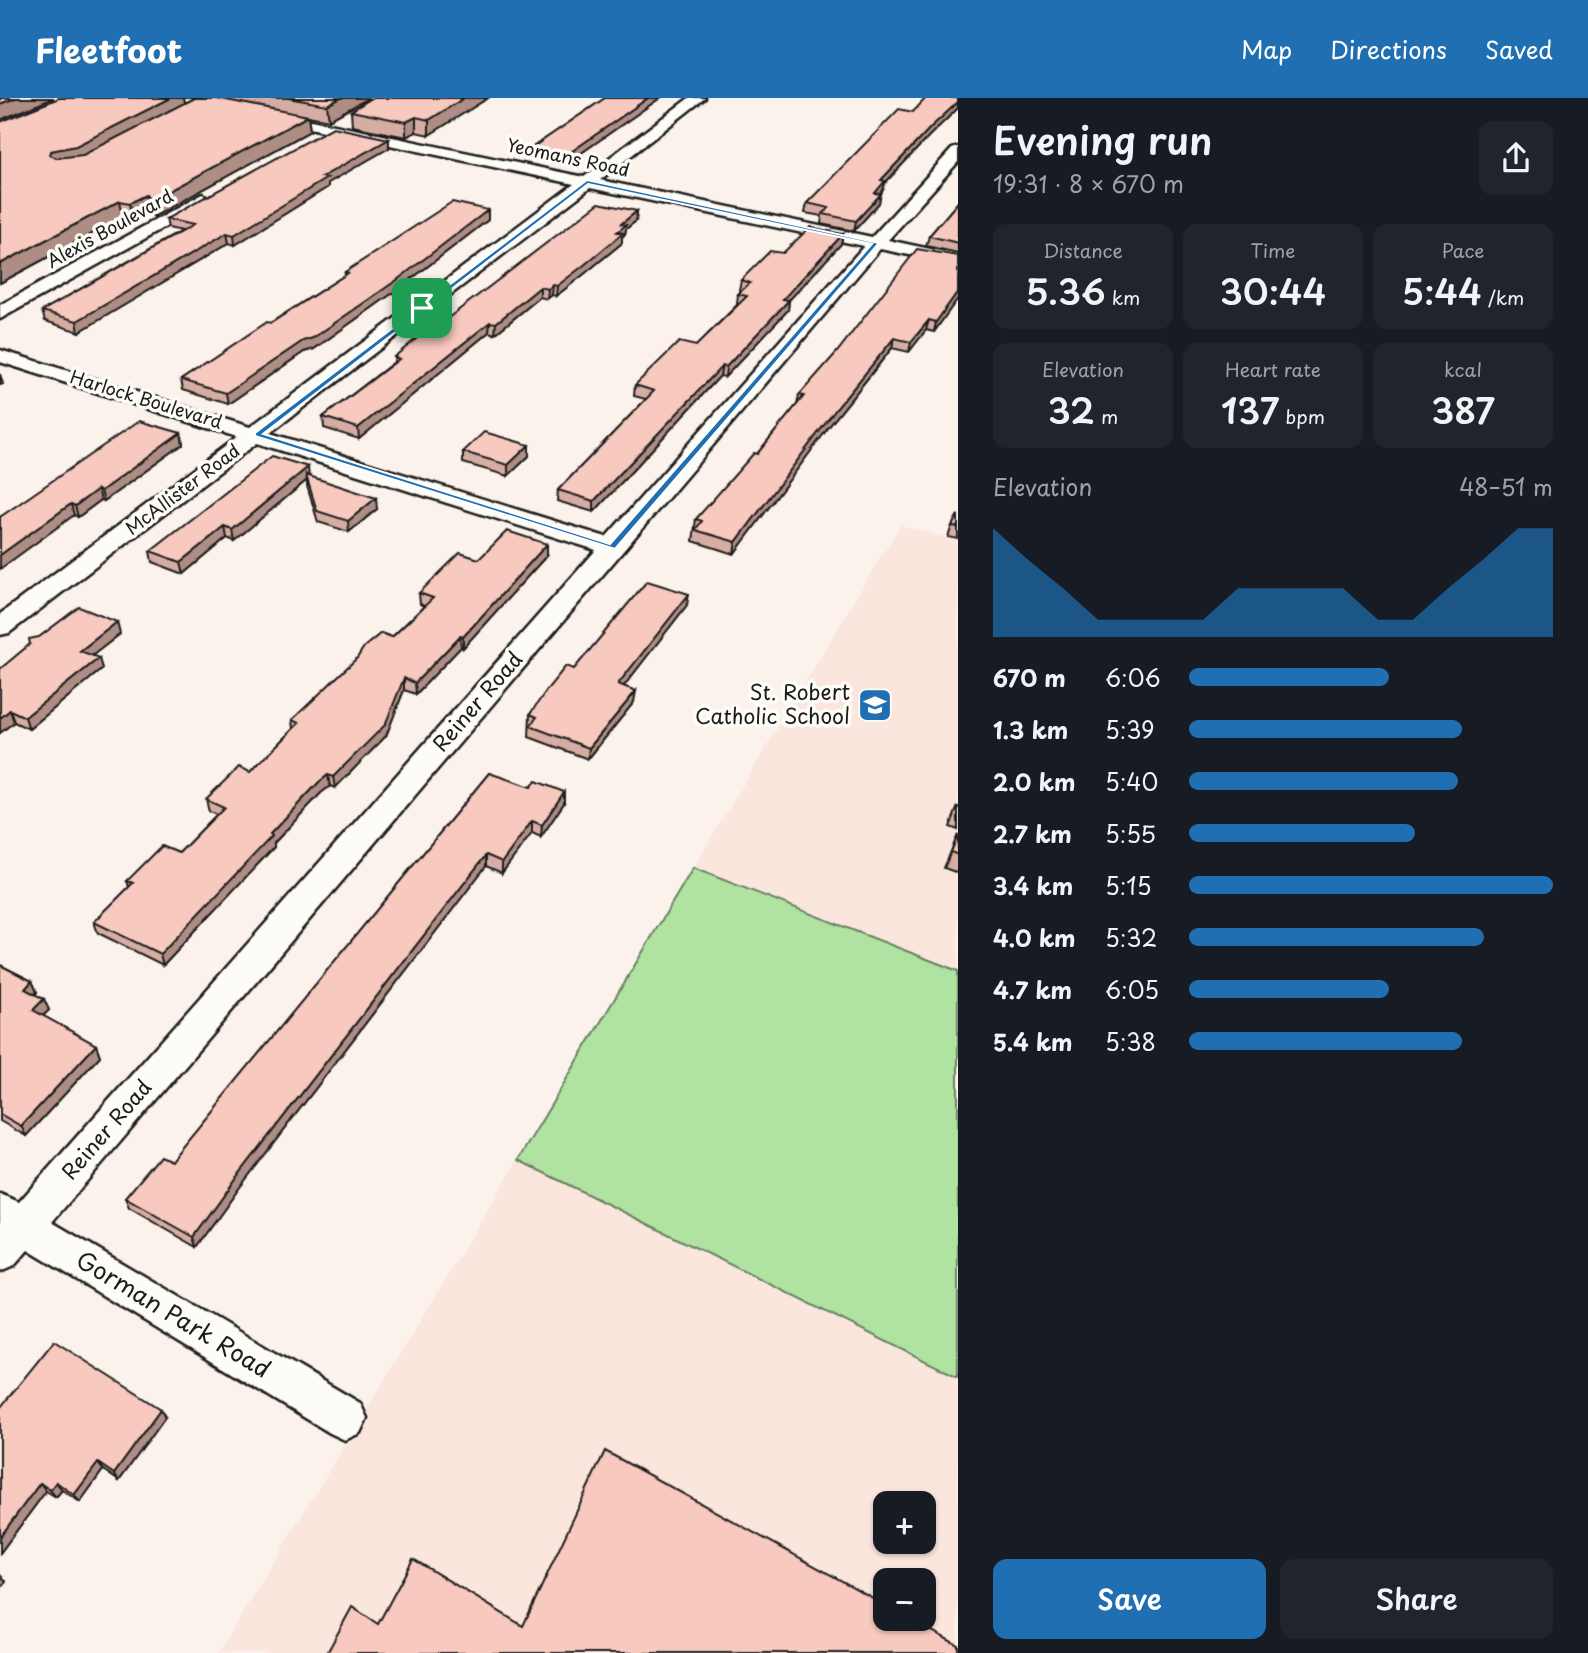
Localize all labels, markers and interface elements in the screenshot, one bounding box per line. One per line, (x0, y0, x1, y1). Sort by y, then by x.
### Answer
text: Fleetfoot (35, 24, 182, 74)
text: Map (1241, 31, 1292, 67)
text: Directions (1330, 31, 1447, 67)
text: Saved (1485, 31, 1553, 67)
text: Evening run (993, 111, 1212, 168)
button: share (1479, 121, 1553, 195)
street label: Yeomans Road (504, 130, 632, 183)
text: 19:31 · 8 × 670 m (993, 166, 1184, 201)
street label: Alexis Boulevard (41, 182, 177, 274)
text: Distance (1043, 236, 1123, 264)
text: Time (1251, 236, 1295, 264)
text: Pace (1442, 236, 1484, 264)
text: 5.36 (1026, 264, 1106, 317)
text: 30:44 (1220, 264, 1326, 317)
text: 5:44 (1402, 264, 1482, 317)
pin (392, 278, 452, 338)
text: km (1106, 283, 1140, 311)
text: /km (1482, 283, 1524, 311)
icon: arrive (403, 289, 441, 327)
text: Elevation (1042, 355, 1124, 383)
text: Heart rate (1225, 355, 1321, 383)
text: kcal (1444, 355, 1482, 383)
street label: Harlock Boulevard (67, 363, 226, 435)
text: 32 (1048, 383, 1095, 436)
text: 137 (1221, 383, 1279, 436)
text: 387 (1431, 383, 1495, 436)
text: m (1095, 402, 1118, 430)
text: bpm (1279, 402, 1325, 430)
street label: McAllister Road (119, 437, 245, 541)
text: Elevation (993, 469, 1092, 504)
text: 48–51 m (1459, 469, 1553, 504)
street label: Reiner Road (424, 644, 529, 758)
text: 670 m (993, 660, 1066, 695)
text: 6:06 (1105, 660, 1161, 695)
place label: St. Robert Catholic School (695, 675, 850, 731)
school or university icon: St. Robert Catholic School (856, 686, 894, 724)
text: 1.3 km (993, 712, 1068, 747)
text: 5:39 (1105, 712, 1155, 747)
text: 2.0 km (993, 764, 1075, 799)
text: 5:40 (1105, 764, 1158, 799)
text: 2.7 km (993, 816, 1072, 851)
text: 5:55 (1105, 816, 1156, 851)
text: 3.4 km (993, 868, 1073, 903)
text: 5:15 (1105, 868, 1151, 903)
text: 4.0 km (993, 920, 1076, 955)
text: 5:32 (1105, 920, 1157, 955)
text: 4.7 km (993, 972, 1072, 1007)
text: 6:05 (1105, 972, 1159, 1007)
text: 5.4 km (993, 1024, 1073, 1059)
text: 5:38 (1105, 1024, 1156, 1059)
street label: Reiner Road (53, 1072, 158, 1186)
street label: Gorman Park Road (70, 1241, 278, 1386)
map controls (873, 1491, 936, 1631)
button: + (873, 1491, 936, 1554)
button: Save (993, 1559, 1266, 1639)
button: Share (1280, 1559, 1553, 1639)
button: − (873, 1568, 936, 1631)

